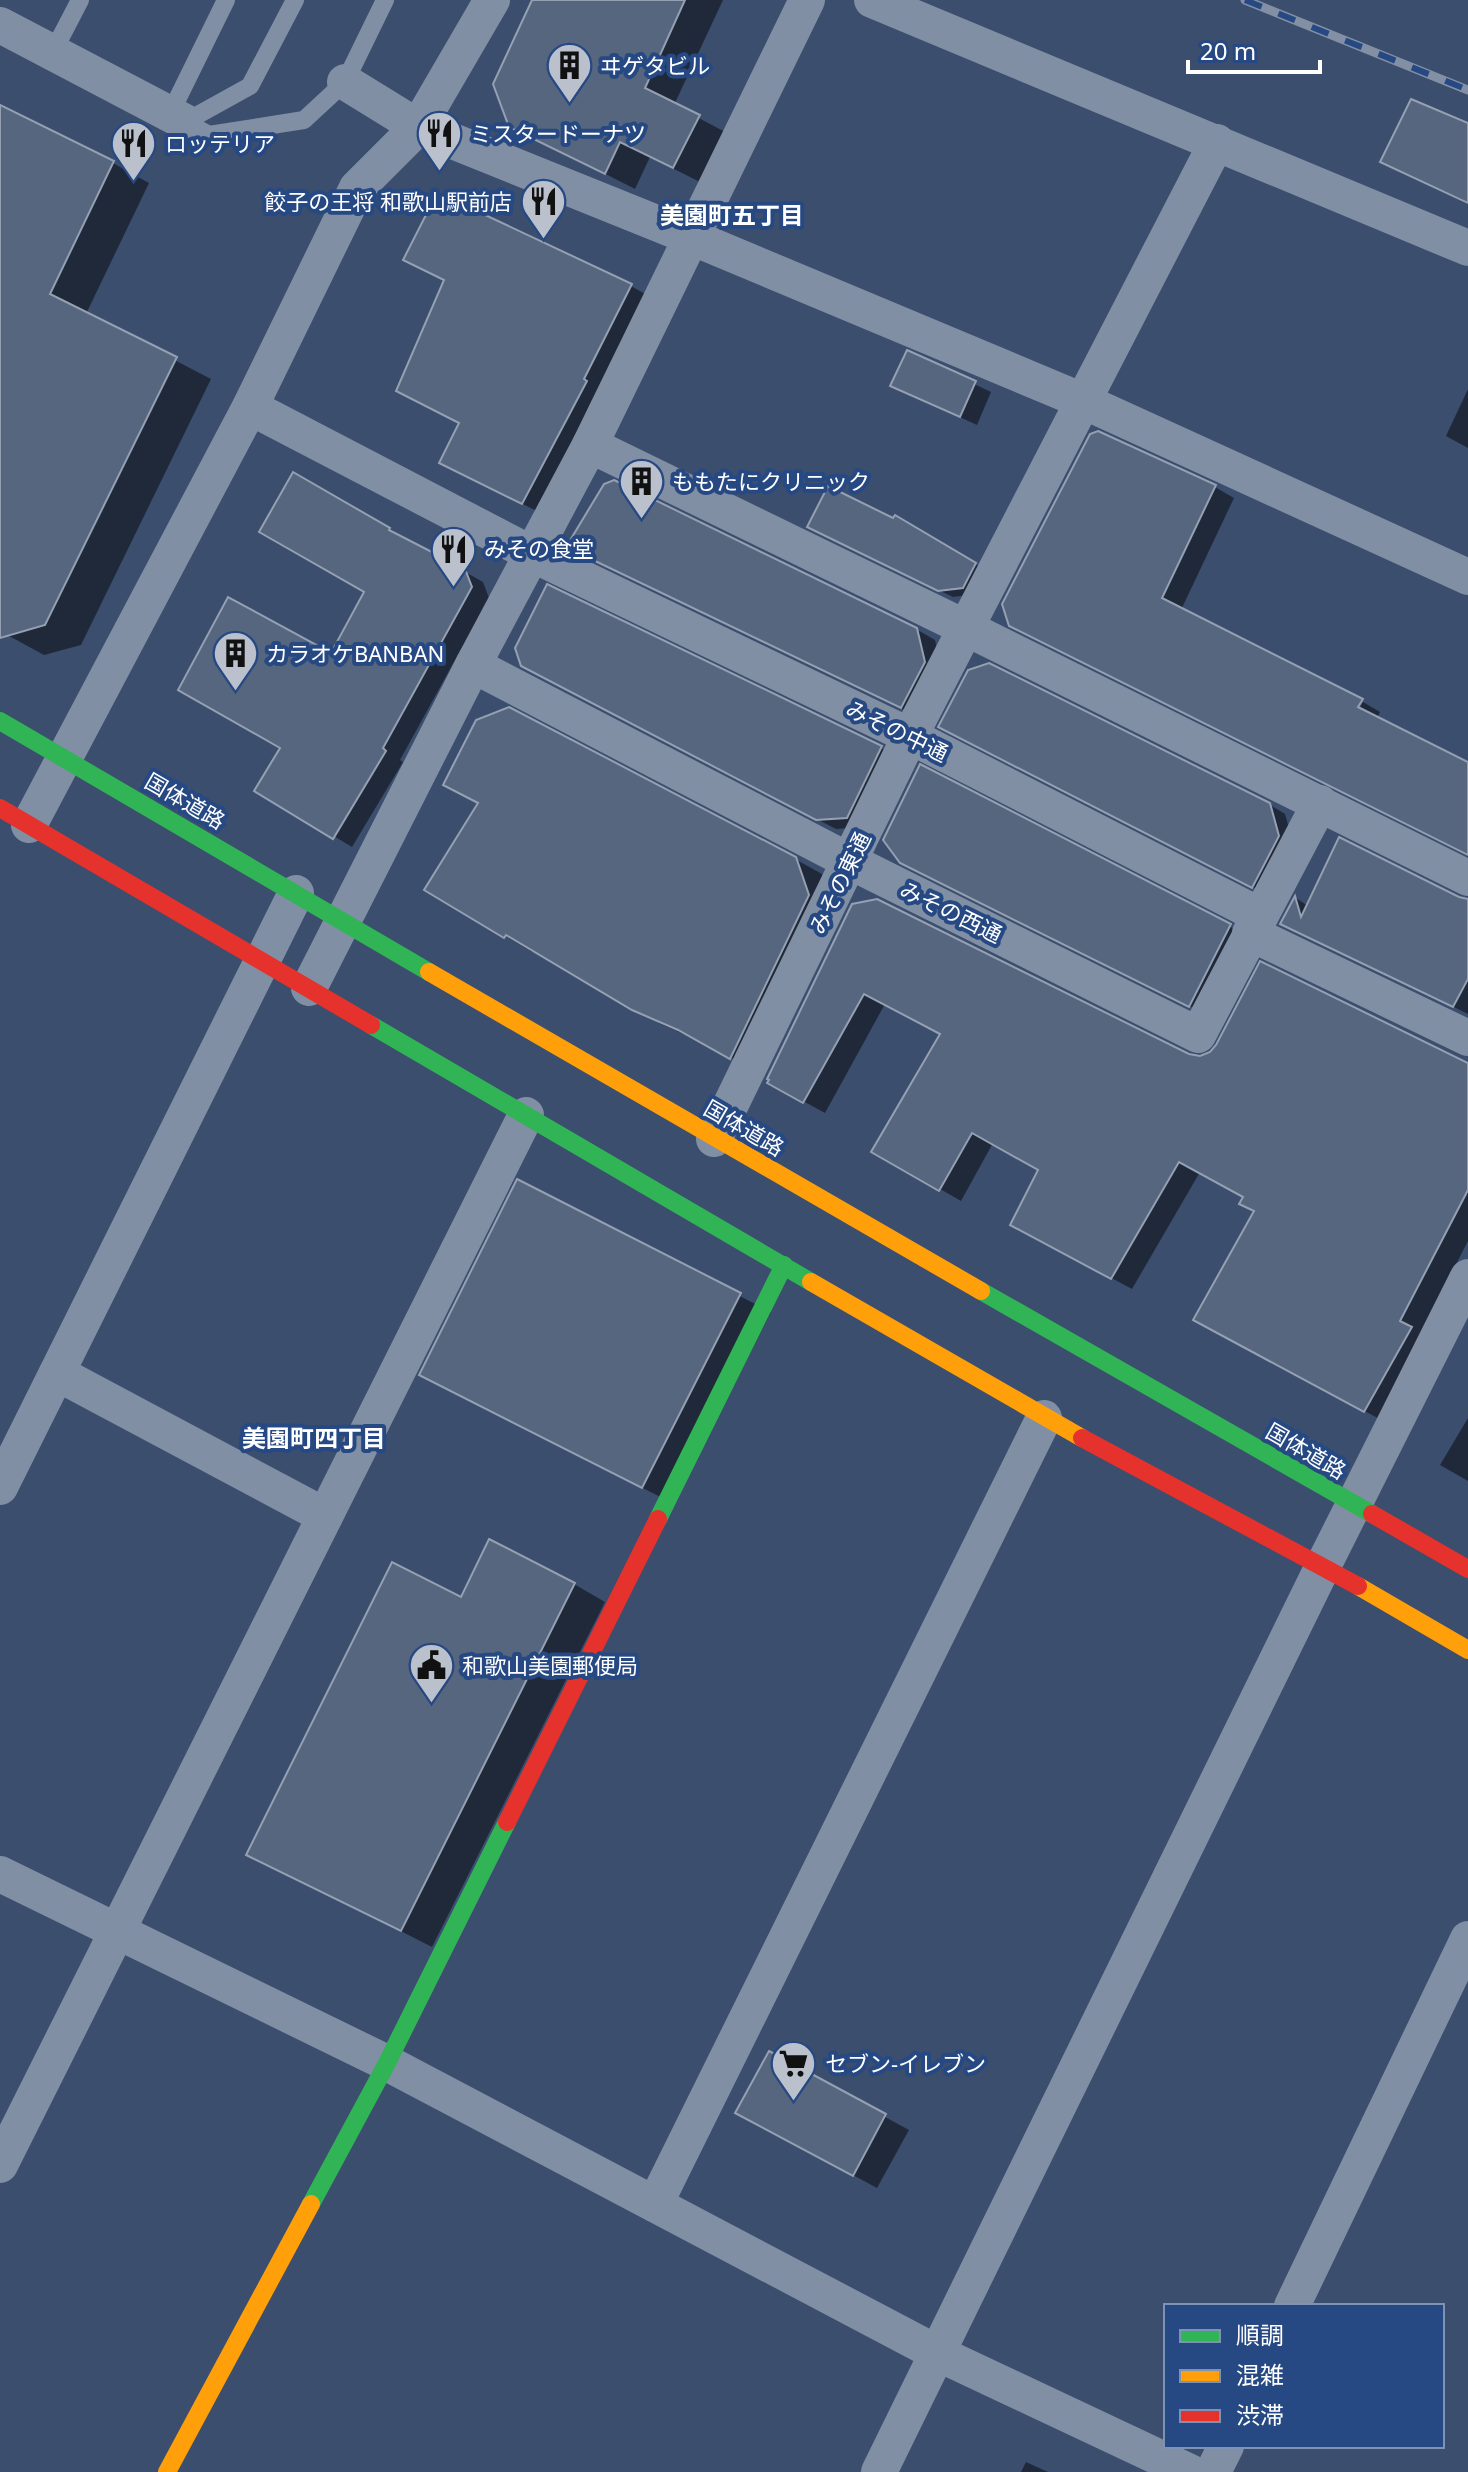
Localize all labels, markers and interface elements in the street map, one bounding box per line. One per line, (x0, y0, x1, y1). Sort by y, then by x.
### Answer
scale bar (1188, 24, 1320, 74)
text: 20 m (1200, 34, 1256, 67)
building icon: ヰゲタビル (545, 42, 593, 105)
place label: ヰゲタビル (600, 50, 710, 80)
restaurant icon: ミスタードーナツ (415, 110, 463, 173)
place label: ミスタードーナツ (470, 118, 646, 148)
restaurant icon: ロッテリア (110, 120, 158, 183)
place label: ロッテリア (165, 128, 275, 158)
restaurant icon: 餃子の王将 和歌山駅前店 (519, 178, 567, 241)
place label: 餃子の王将 和歌山駅前店 (264, 186, 512, 216)
district label: 美園町五丁目 (660, 198, 804, 231)
building icon: ももたにクリニック (617, 458, 665, 521)
place label: ももたにクリニック (672, 466, 870, 496)
restaurant icon: みその食堂 (429, 525, 477, 588)
place label: みその食堂 (484, 533, 594, 563)
building icon: カラオケBANBAN (211, 630, 259, 693)
place label: カラオケBANBAN (266, 638, 444, 668)
street label: みその中通 (841, 693, 953, 768)
street label: 国体道路 (140, 765, 231, 835)
street label: みその東通 (802, 827, 877, 939)
street label: みその西通 (895, 874, 1007, 949)
street label: 国体道路 (699, 1092, 790, 1162)
street label: 国体道路 (1261, 1415, 1352, 1485)
district label: 美園町四丁目 (242, 1421, 386, 1454)
public building icon: 和歌山美園郵便局 (407, 1642, 455, 1705)
place label: 和歌山美園郵便局 (462, 1650, 638, 1680)
supermarket icon: セブン-イレブン (770, 2040, 818, 2103)
place label: セブン-イレブン (825, 2048, 986, 2078)
legend (1164, 2304, 1444, 2448)
text: 順調 (1236, 2318, 1284, 2351)
text: 混雑 (1236, 2358, 1284, 2391)
text: 渋滞 (1236, 2398, 1284, 2431)

